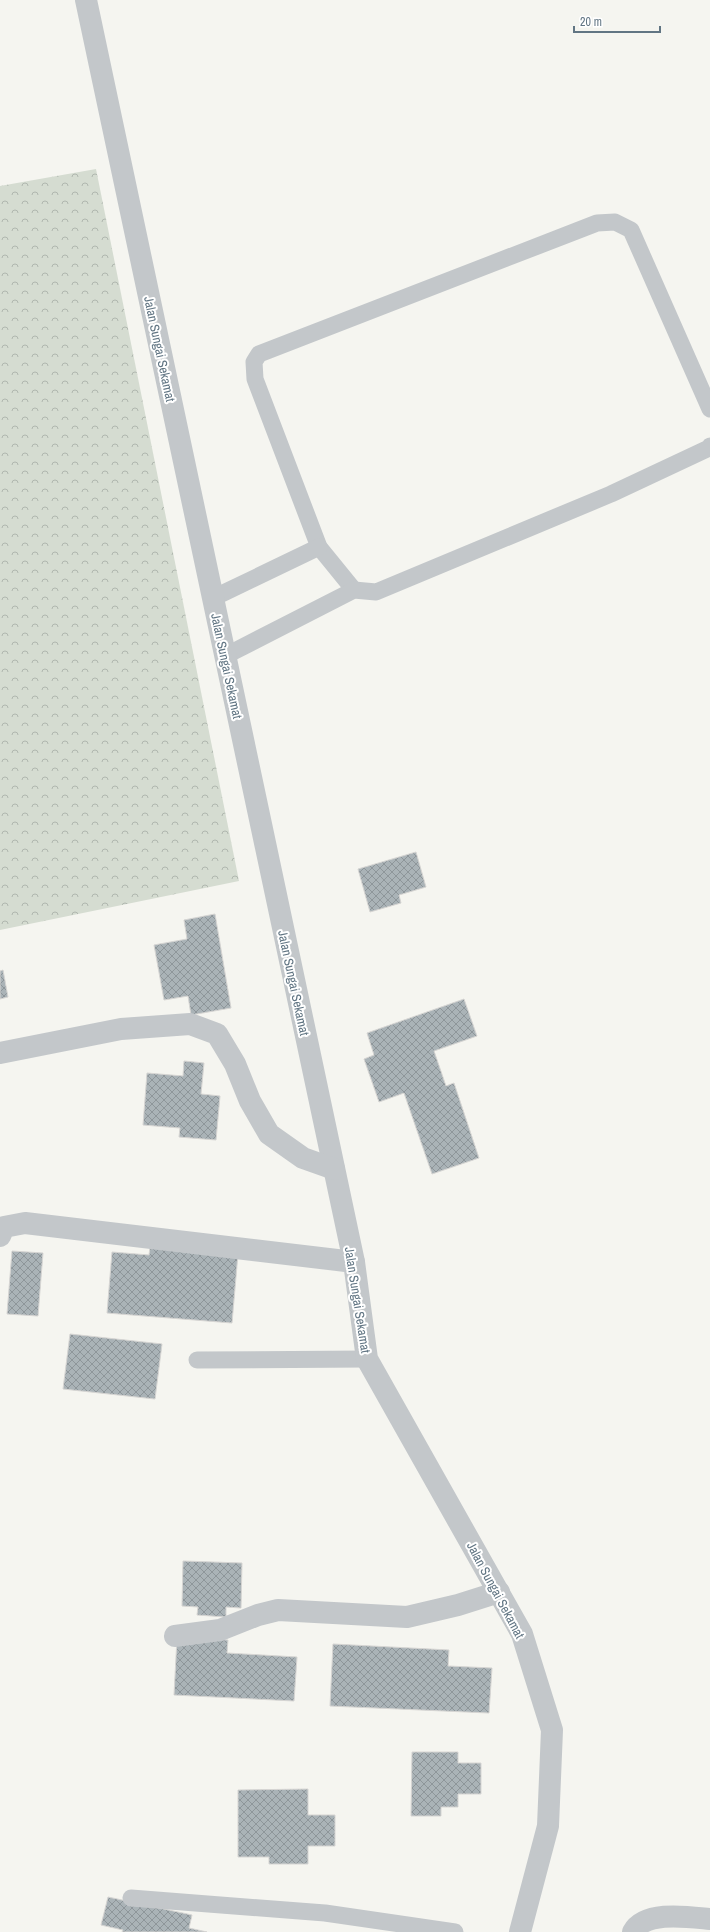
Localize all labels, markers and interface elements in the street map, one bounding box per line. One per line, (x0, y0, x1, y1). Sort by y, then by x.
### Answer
scale bar (574, 8, 660, 34)
text: 20 m (580, 14, 602, 30)
street label: Jalan Sungai Sekamat (140, 295, 179, 403)
street label: Jalan Sungai Sekamat (207, 612, 246, 720)
street label: Jalan Sungai Sekamat (274, 929, 313, 1037)
street label: Jalan Sungai Sekamat (341, 1246, 374, 1354)
street label: Jalan Sungai Sekamat (463, 1539, 528, 1642)

